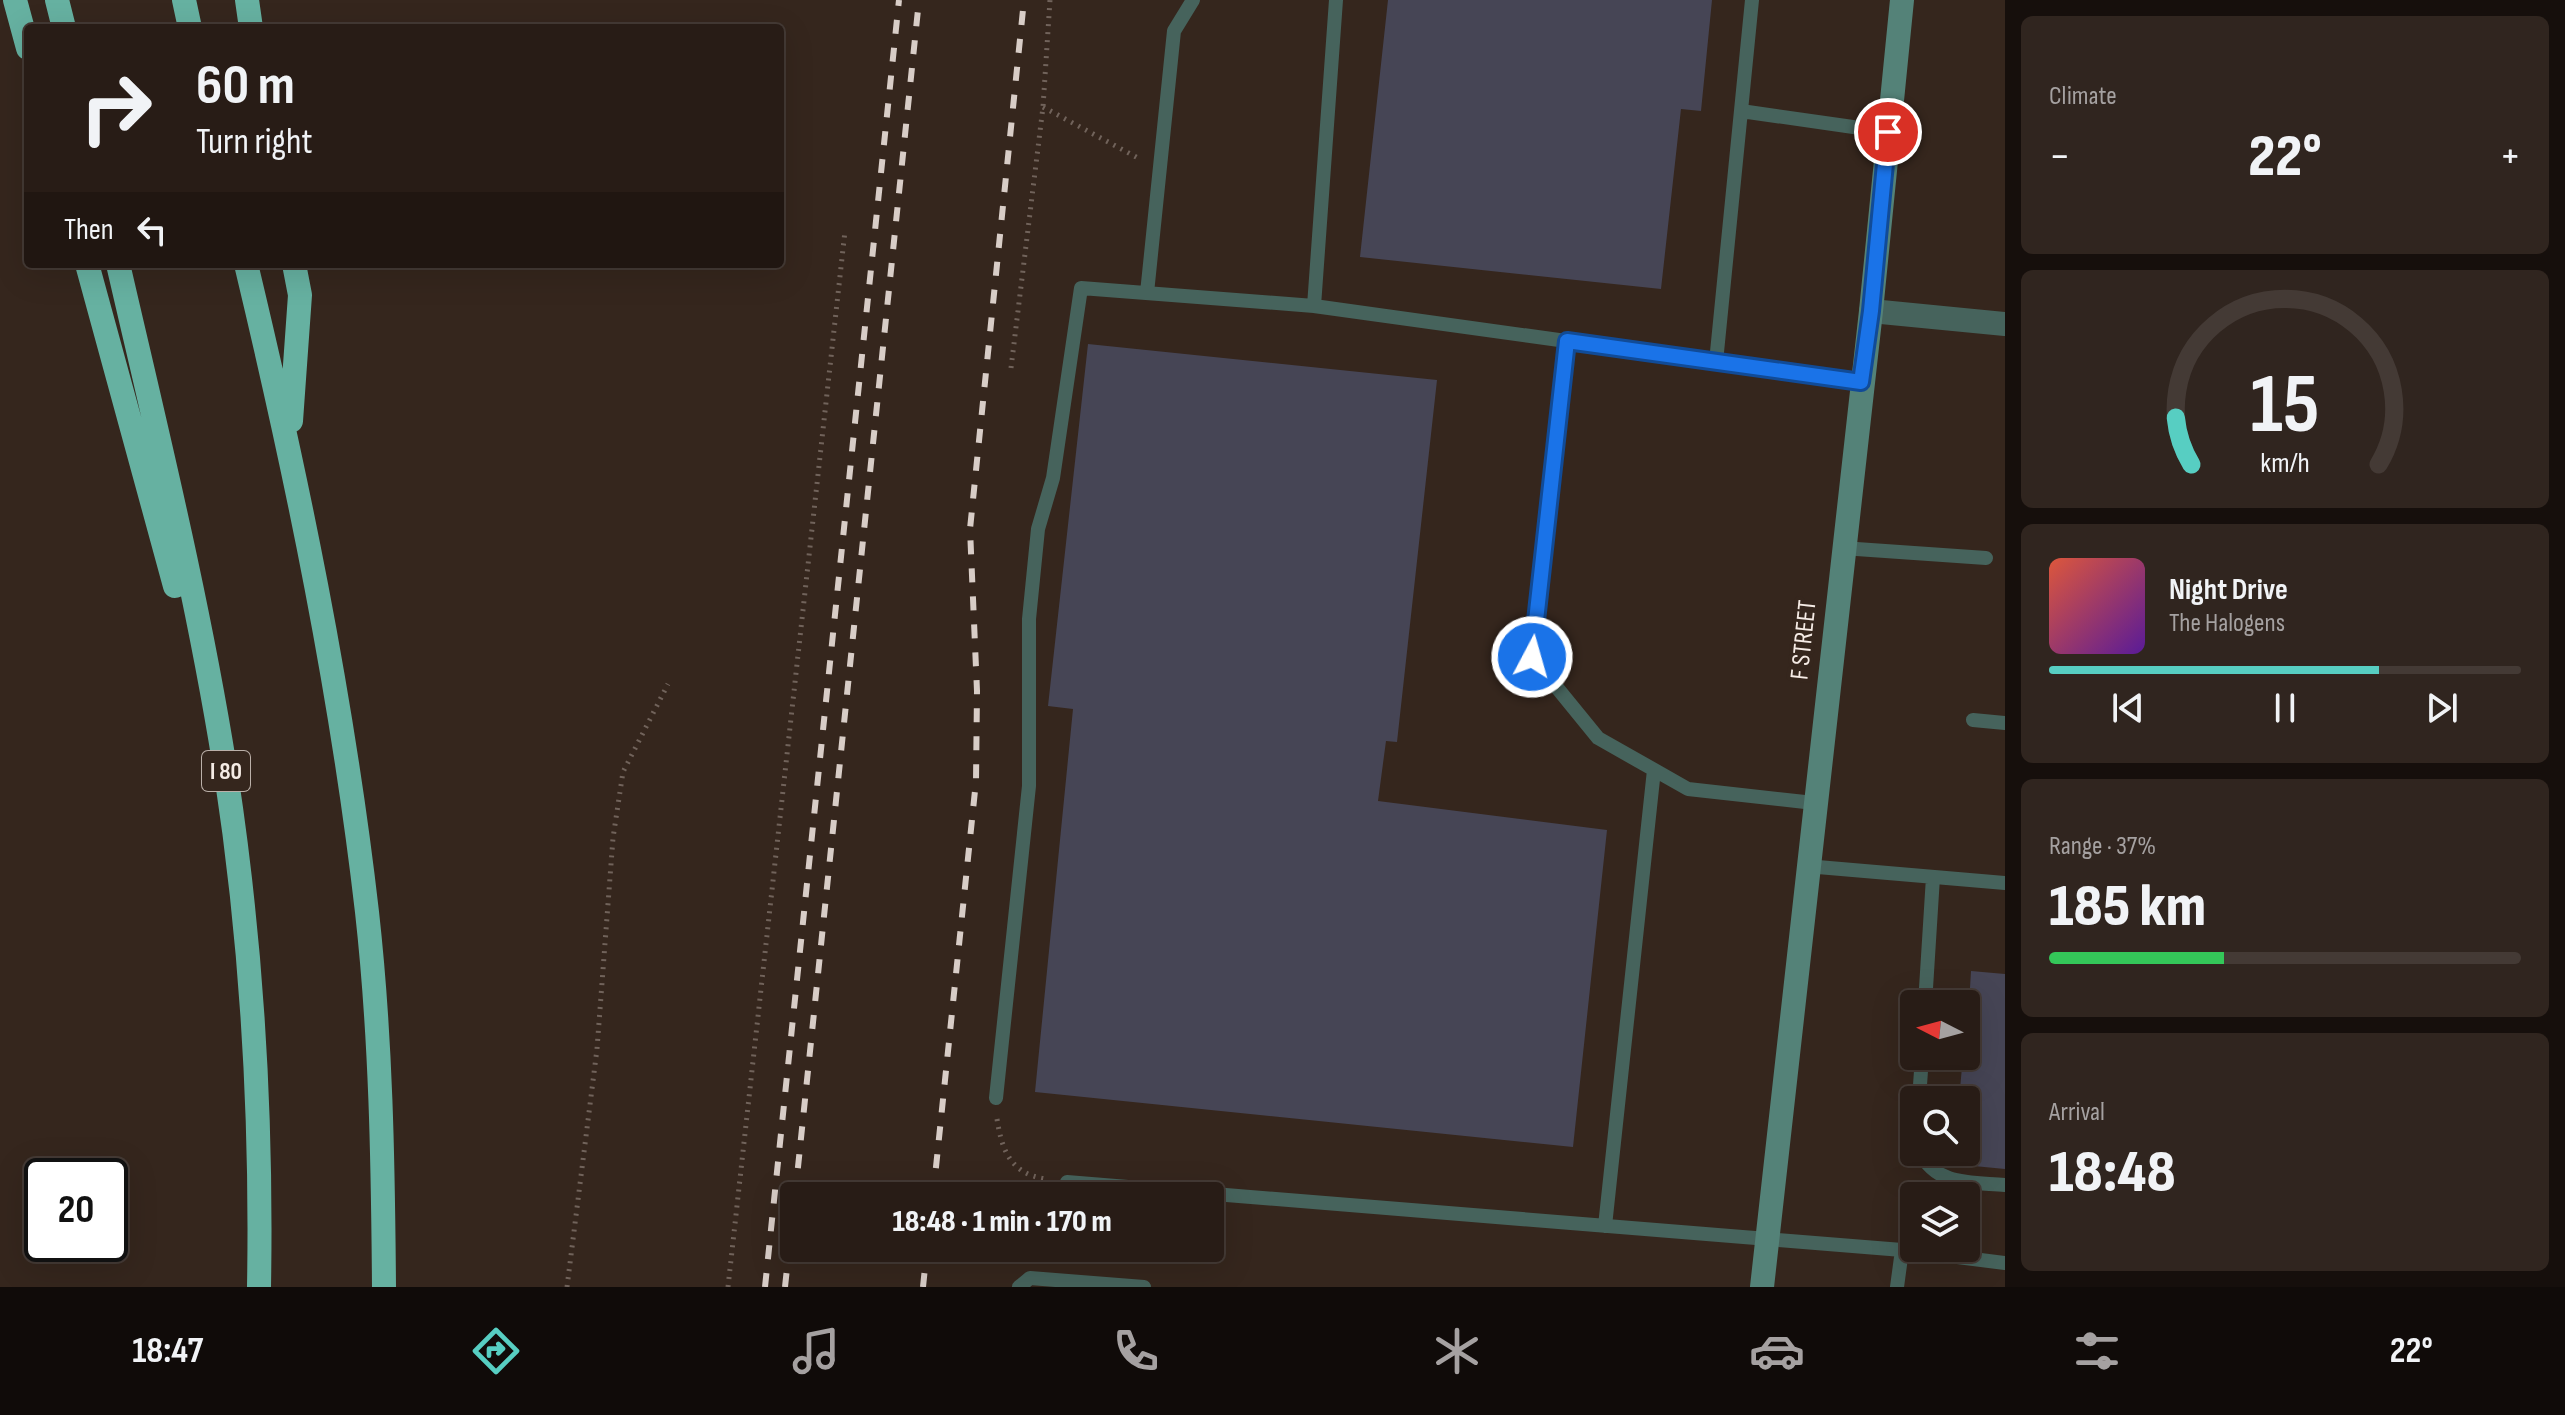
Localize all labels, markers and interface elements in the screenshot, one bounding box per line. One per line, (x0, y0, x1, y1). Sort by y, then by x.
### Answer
text: 60 m (196, 53, 295, 120)
icon: right (64, 56, 168, 160)
text: Climate (2049, 81, 2117, 112)
pin (1854, 98, 1922, 166)
icon: arrive (1866, 110, 1910, 154)
text: Turn right (196, 121, 313, 164)
text: 22° (2248, 121, 2322, 193)
text: − (2049, 130, 2071, 183)
text: + (2499, 130, 2521, 183)
icon: left (130, 208, 174, 252)
text: Then (64, 212, 114, 248)
text: 15 (2250, 356, 2320, 456)
text: km/h (2260, 446, 2310, 481)
text: Night Drive (2169, 572, 2288, 608)
street label: F STREET (1784, 599, 1824, 681)
text: The Halogens (2169, 608, 2285, 639)
position arrow (1490, 615, 1574, 699)
icon: previous (2106, 686, 2150, 730)
icon: pause (2263, 686, 2307, 730)
icon: next (2420, 686, 2464, 730)
road number: I 80 (202, 751, 250, 791)
text: Range · 37% (2049, 831, 2156, 862)
text: 185 km (2049, 871, 2206, 943)
north arrow (1900, 990, 1980, 1070)
map controls (1900, 990, 1980, 1262)
button: search (1900, 1086, 1980, 1166)
text: Arrival (2049, 1097, 2105, 1128)
text: 18:48 (2049, 1137, 2176, 1209)
speed limit sign: 20 (24, 1158, 128, 1262)
button: layers (1900, 1182, 1980, 1262)
text: 18:48 · 1 min · 170 m (892, 1204, 1112, 1240)
icon: directions (468, 1323, 524, 1379)
icon: music (788, 1323, 844, 1379)
icon: phone (1108, 1323, 1164, 1379)
icon: climate (1429, 1323, 1485, 1379)
icon: car (1749, 1323, 1805, 1379)
icon: filters (2069, 1323, 2125, 1379)
text: 18:47 (132, 1330, 203, 1373)
text: 22° (2390, 1330, 2433, 1373)

